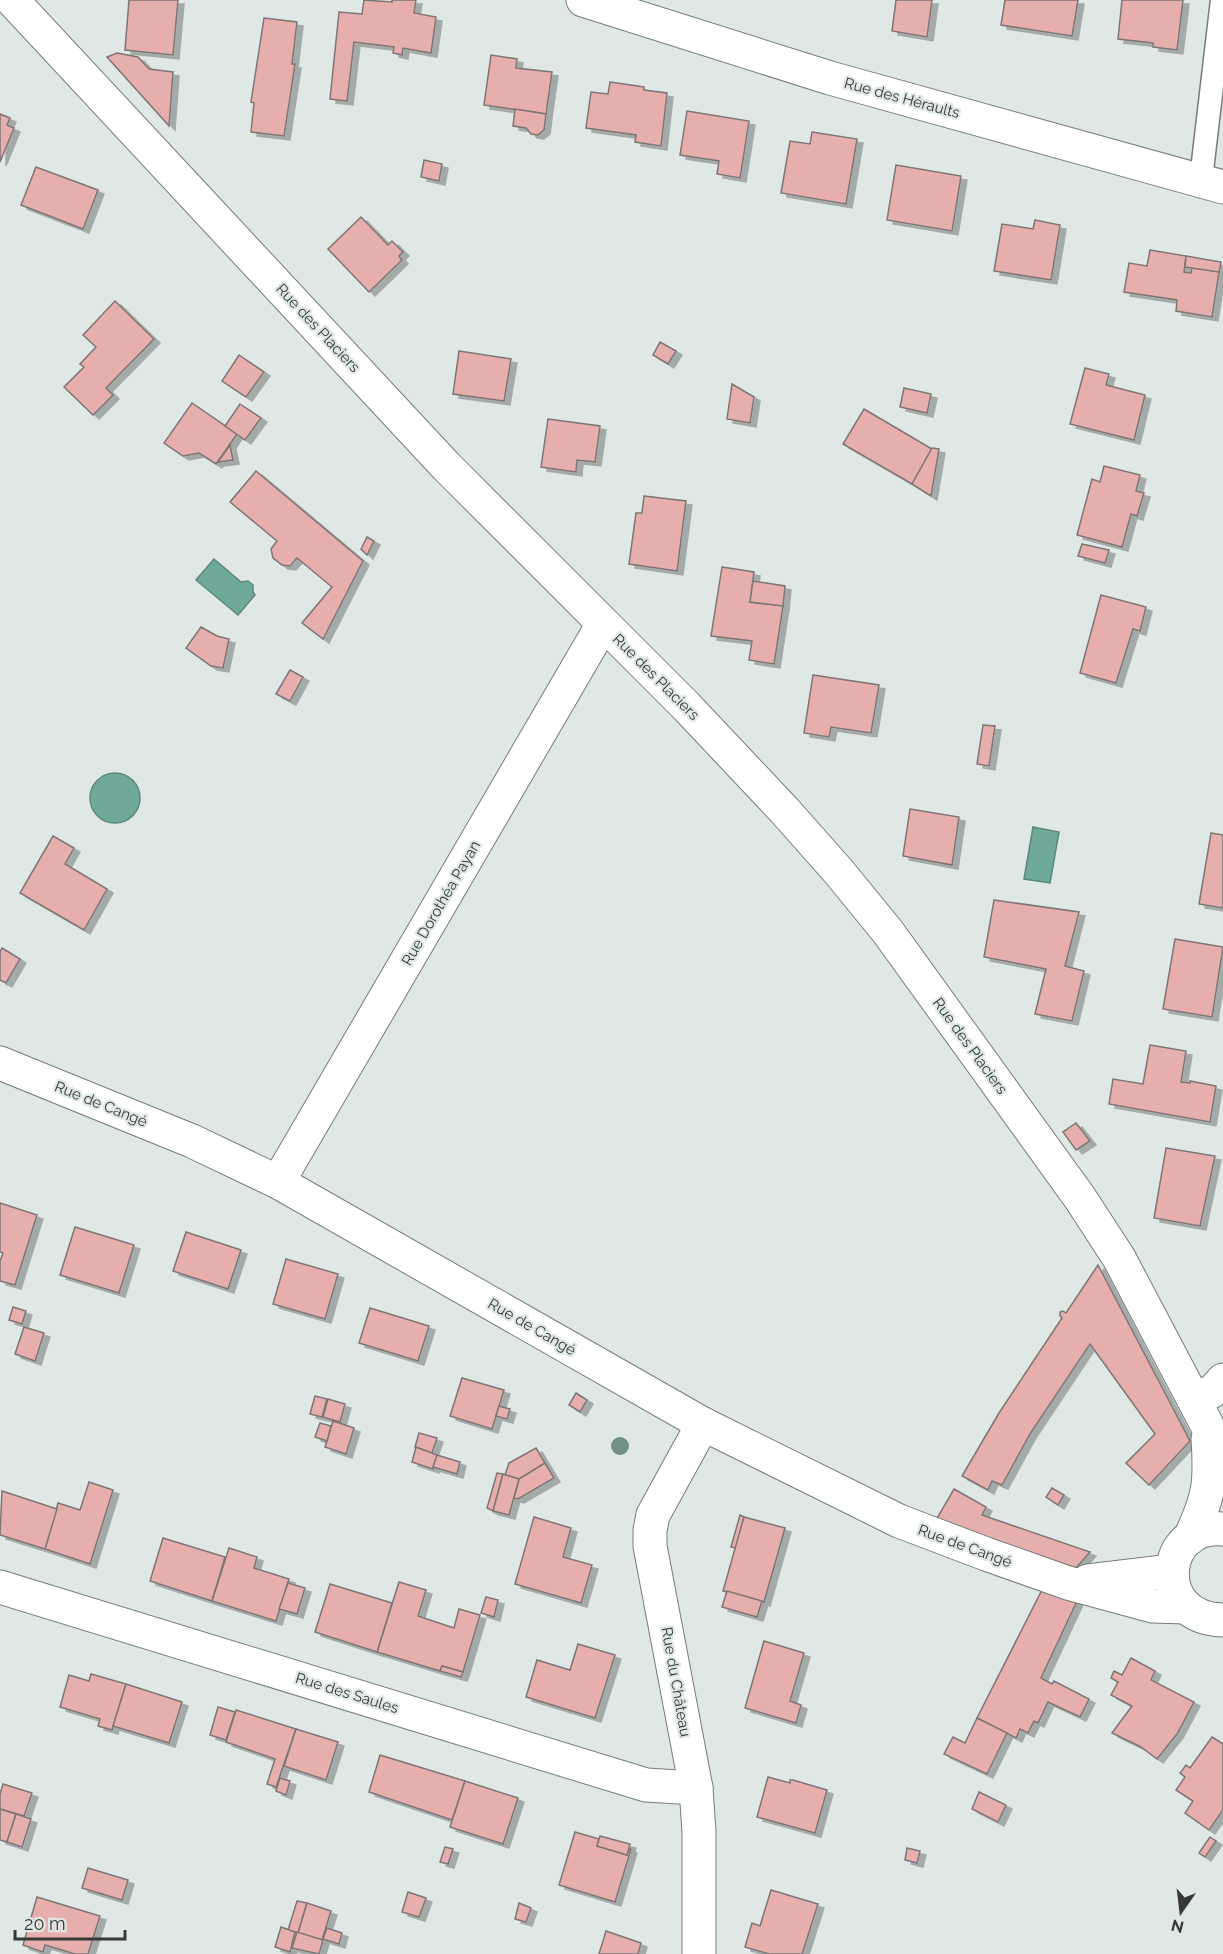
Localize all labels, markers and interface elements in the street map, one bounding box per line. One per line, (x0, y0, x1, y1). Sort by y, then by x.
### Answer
street label: Rue des Héraults (842, 74, 962, 122)
street label: Rue des Placiers (272, 280, 364, 376)
street label: Rue des Placiers (609, 630, 703, 724)
street label: Rue Dorothéa Payan (398, 837, 484, 969)
street label: Rue des Placiers (929, 994, 1011, 1098)
street label: Rue de Cangé (52, 1077, 150, 1131)
street label: Rue de Cangé (485, 1295, 579, 1360)
street label: Rue de Cangé (916, 1521, 1015, 1571)
street label: Rue du Château (657, 1626, 695, 1738)
street label: Rue des Saules (293, 1669, 401, 1717)
north arrow (1151, 1882, 1211, 1942)
scale bar (15, 1903, 124, 1941)
text: 20 m (24, 1913, 66, 1934)
text: N (1169, 1915, 1186, 1937)

